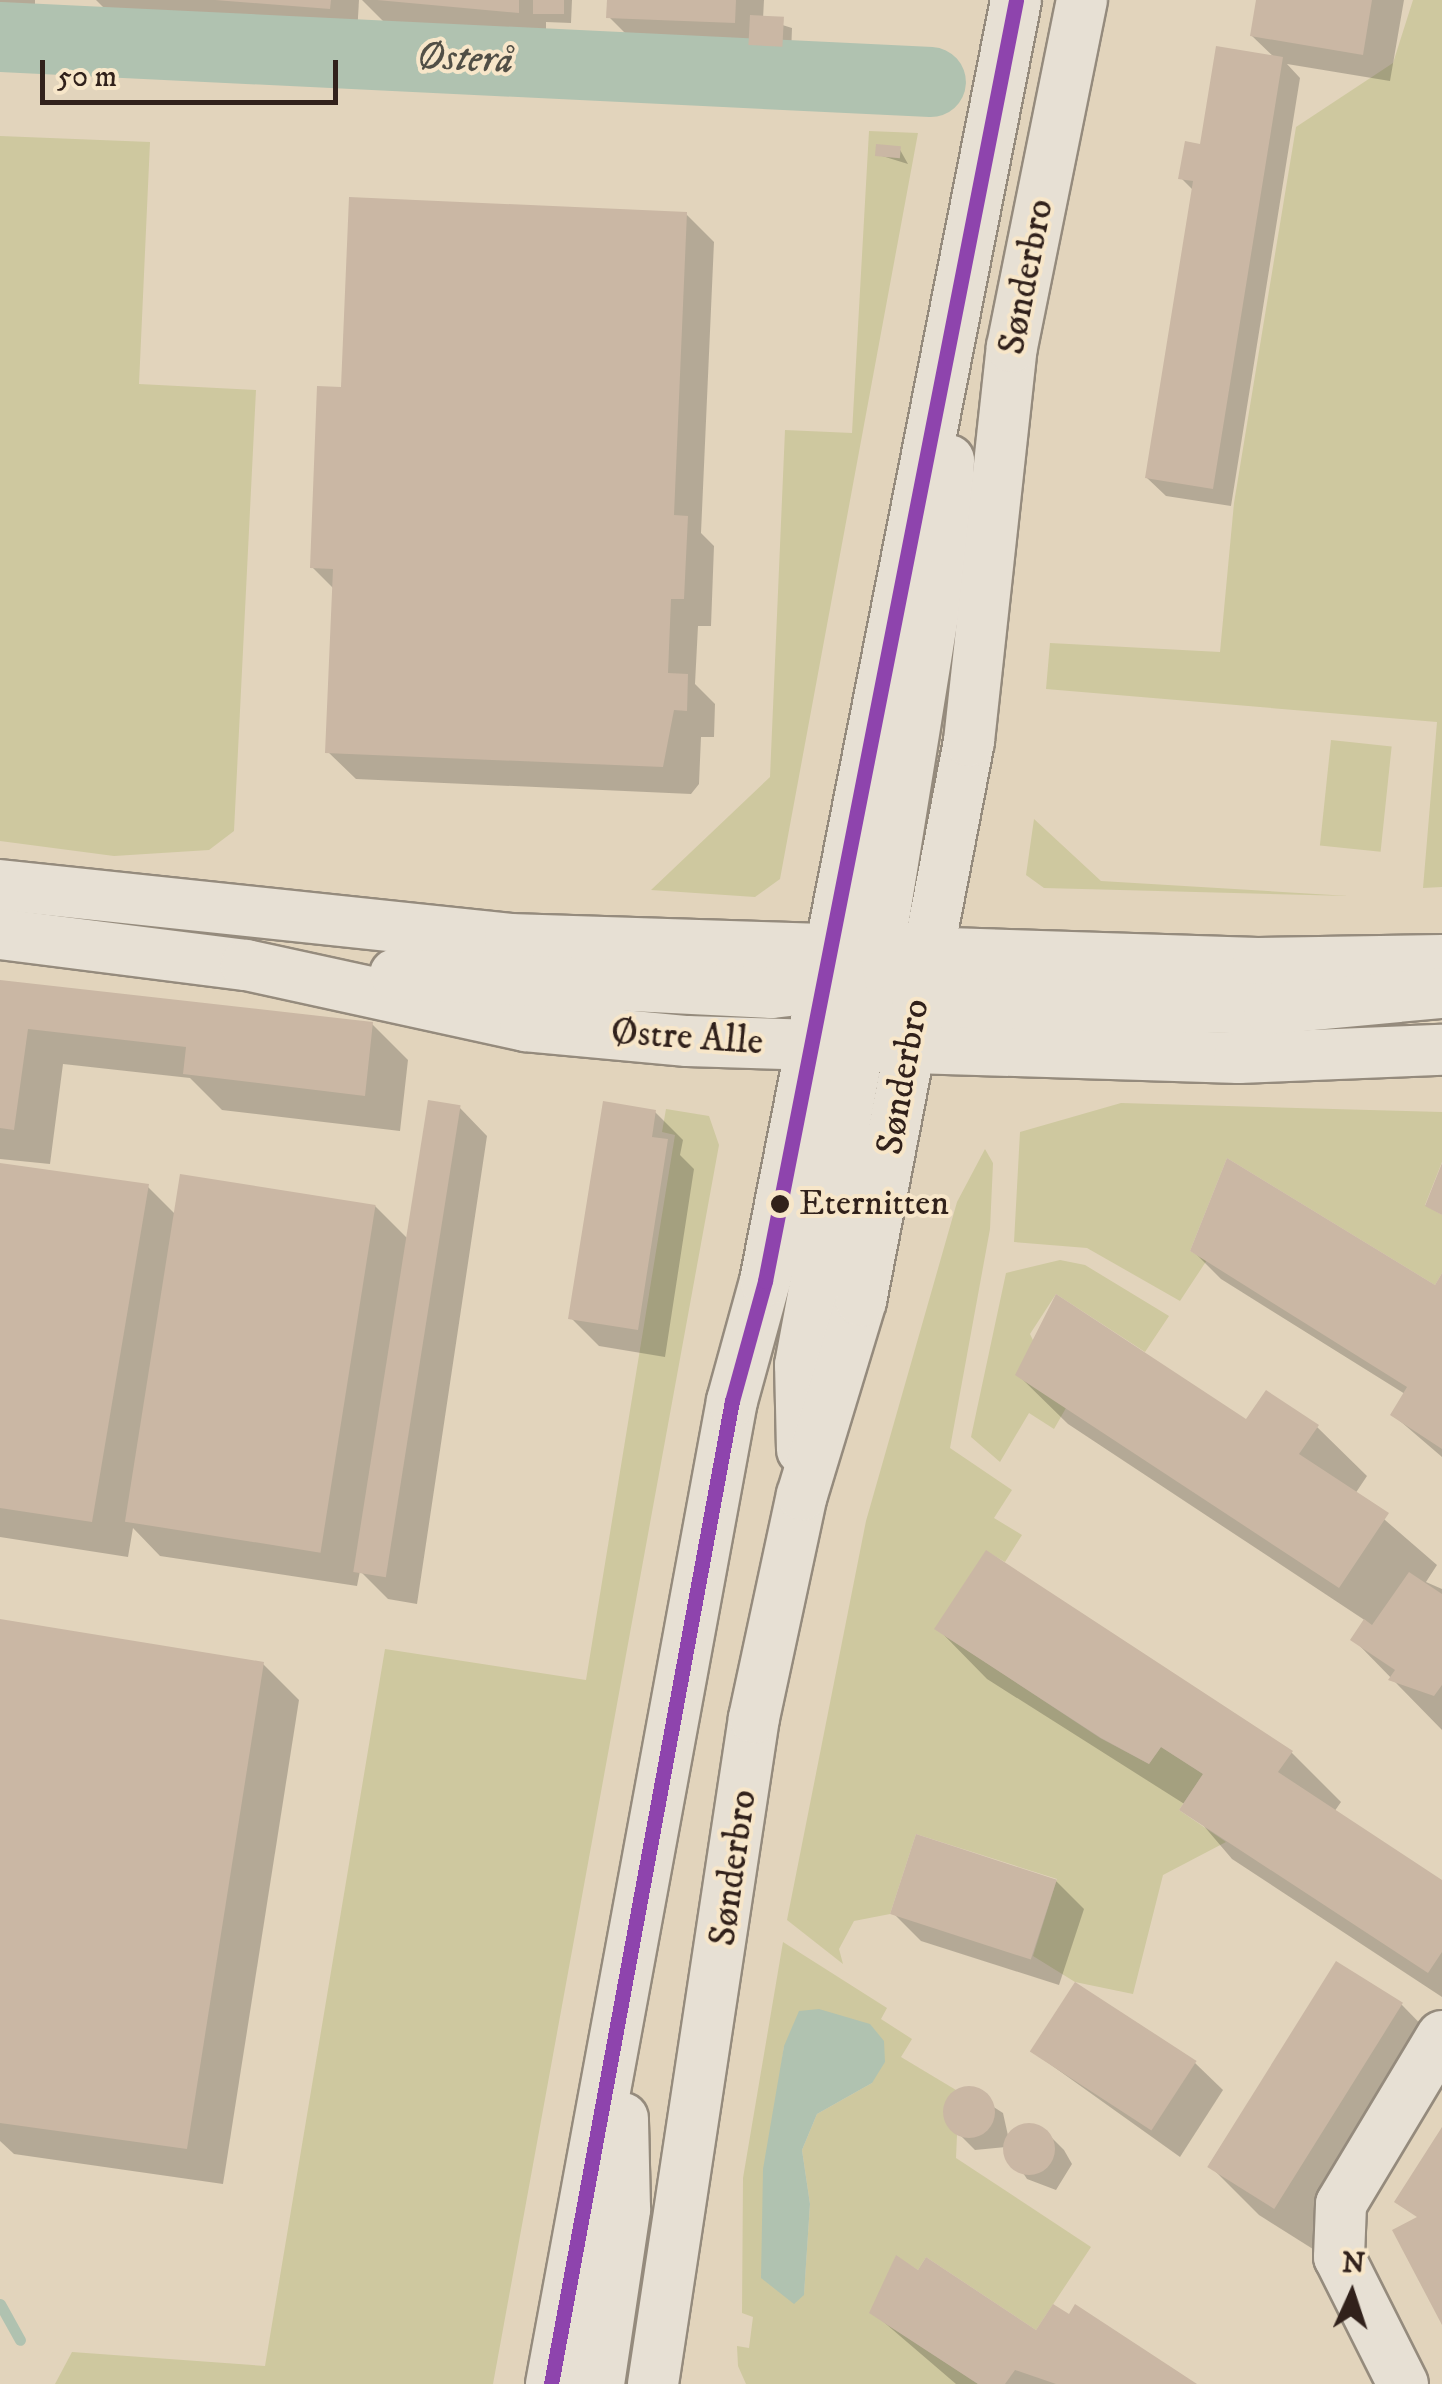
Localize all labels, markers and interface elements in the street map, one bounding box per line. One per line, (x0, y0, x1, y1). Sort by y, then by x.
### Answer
water label: Østerå (415, 33, 515, 85)
scale bar (45, 40, 342, 102)
text: 50 m (57, 59, 117, 96)
street label: Sønderbro (990, 195, 1064, 359)
street label: Sønderbro (868, 996, 940, 1158)
street label: Østre Alle (609, 1010, 765, 1066)
place label: Eternitten (799, 1182, 949, 1226)
marker: Eternitten (770, 1194, 790, 1214)
street label: Sønderbro (700, 1787, 768, 1949)
north arrow (1302, 2244, 1402, 2344)
text: N (1341, 2245, 1366, 2282)

